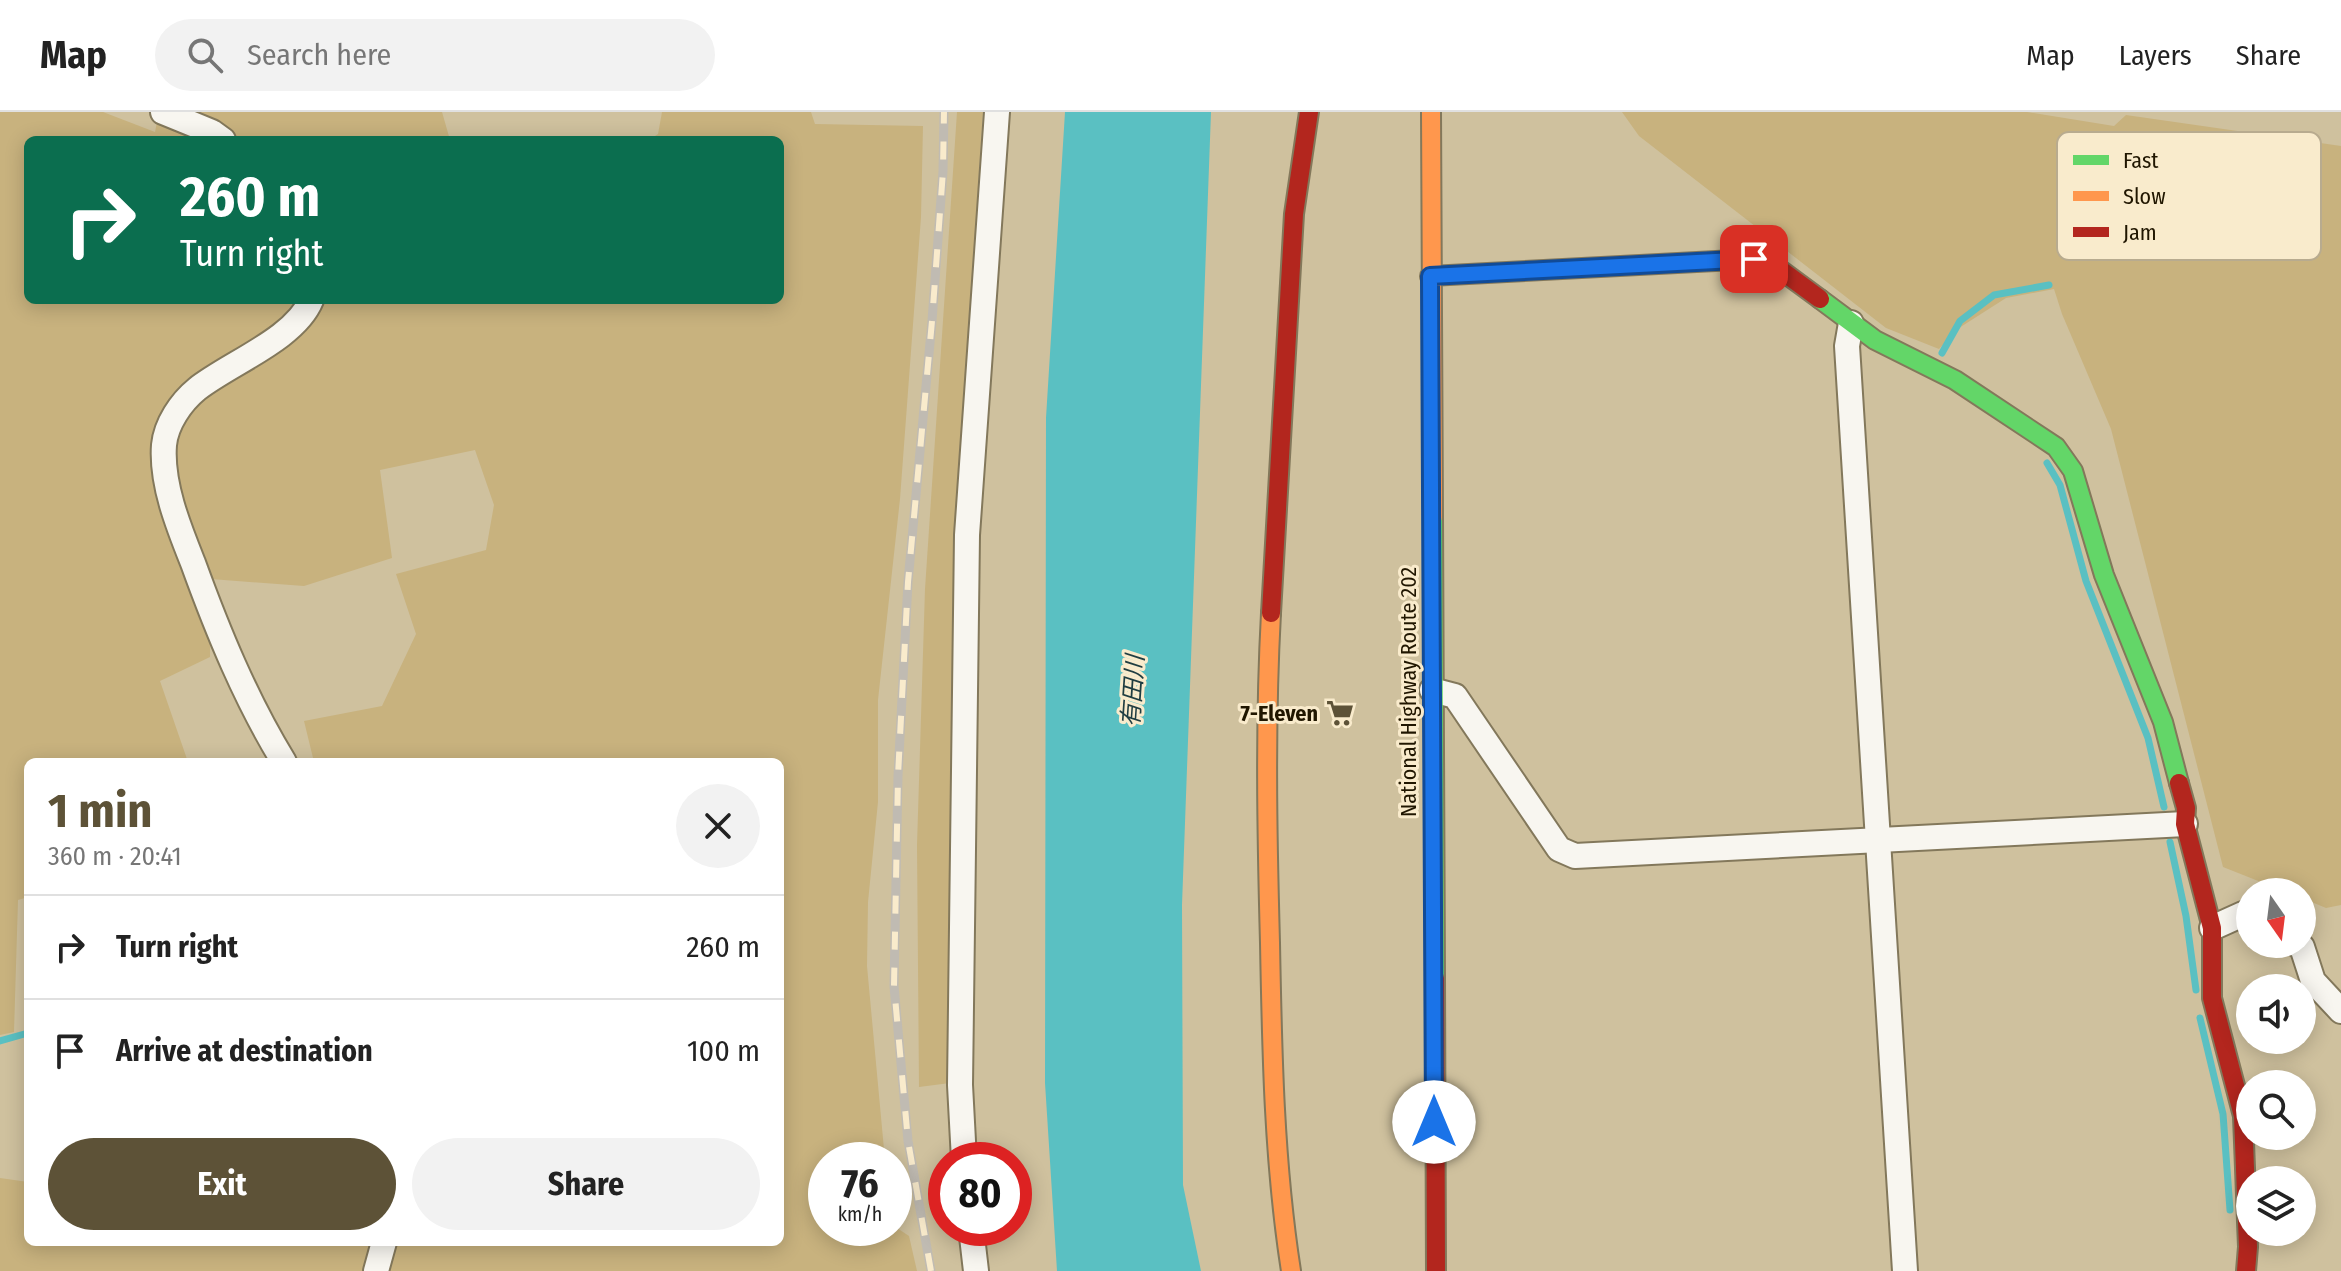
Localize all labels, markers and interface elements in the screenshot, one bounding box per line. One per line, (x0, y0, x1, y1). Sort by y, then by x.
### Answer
search box (155, 19, 715, 91)
text: Map (40, 32, 107, 78)
icon: search (183, 33, 227, 77)
text: Search here (247, 37, 391, 73)
text: Map (2026, 39, 2075, 72)
text: Layers (2119, 39, 2192, 72)
text: Share (2236, 39, 2301, 72)
legend (2057, 132, 2321, 260)
text: Fast (2123, 147, 2159, 174)
text: 260 m (180, 164, 320, 231)
icon: right (48, 168, 152, 272)
text: Slow (2123, 183, 2166, 210)
text: Jam (2123, 219, 2157, 246)
pin (1720, 225, 1788, 293)
text: Turn right (180, 232, 323, 276)
icon: arrive (1732, 237, 1776, 281)
street label: National Highway Route 202 (1395, 567, 1422, 817)
water label: 有田川 (1117, 651, 1150, 728)
supermarket icon: 7-Eleven (1325, 698, 1355, 728)
place label: 7-Eleven (1240, 700, 1318, 727)
text: 1 min (48, 782, 153, 840)
button: close (676, 784, 760, 868)
text: 360 m · 20:41 (48, 841, 182, 872)
north arrow (2236, 878, 2316, 958)
map controls (2236, 878, 2316, 1246)
icon: right (48, 925, 92, 969)
text: Turn right (116, 929, 238, 965)
text: 260 m (686, 929, 760, 965)
button: sound (2236, 974, 2316, 1054)
icon: arrive (48, 1029, 92, 1073)
text: Arrive at destination (116, 1033, 373, 1069)
text: 100 m (687, 1033, 760, 1069)
button: search (2236, 1070, 2316, 1150)
position arrow (1392, 1080, 1476, 1164)
button: Exit (48, 1138, 396, 1230)
button: Share (412, 1138, 760, 1230)
speed limit sign: 80 (928, 1142, 1032, 1246)
text: 76 (841, 1160, 879, 1208)
button: layers (2236, 1166, 2316, 1246)
text: km/h (838, 1202, 882, 1226)

